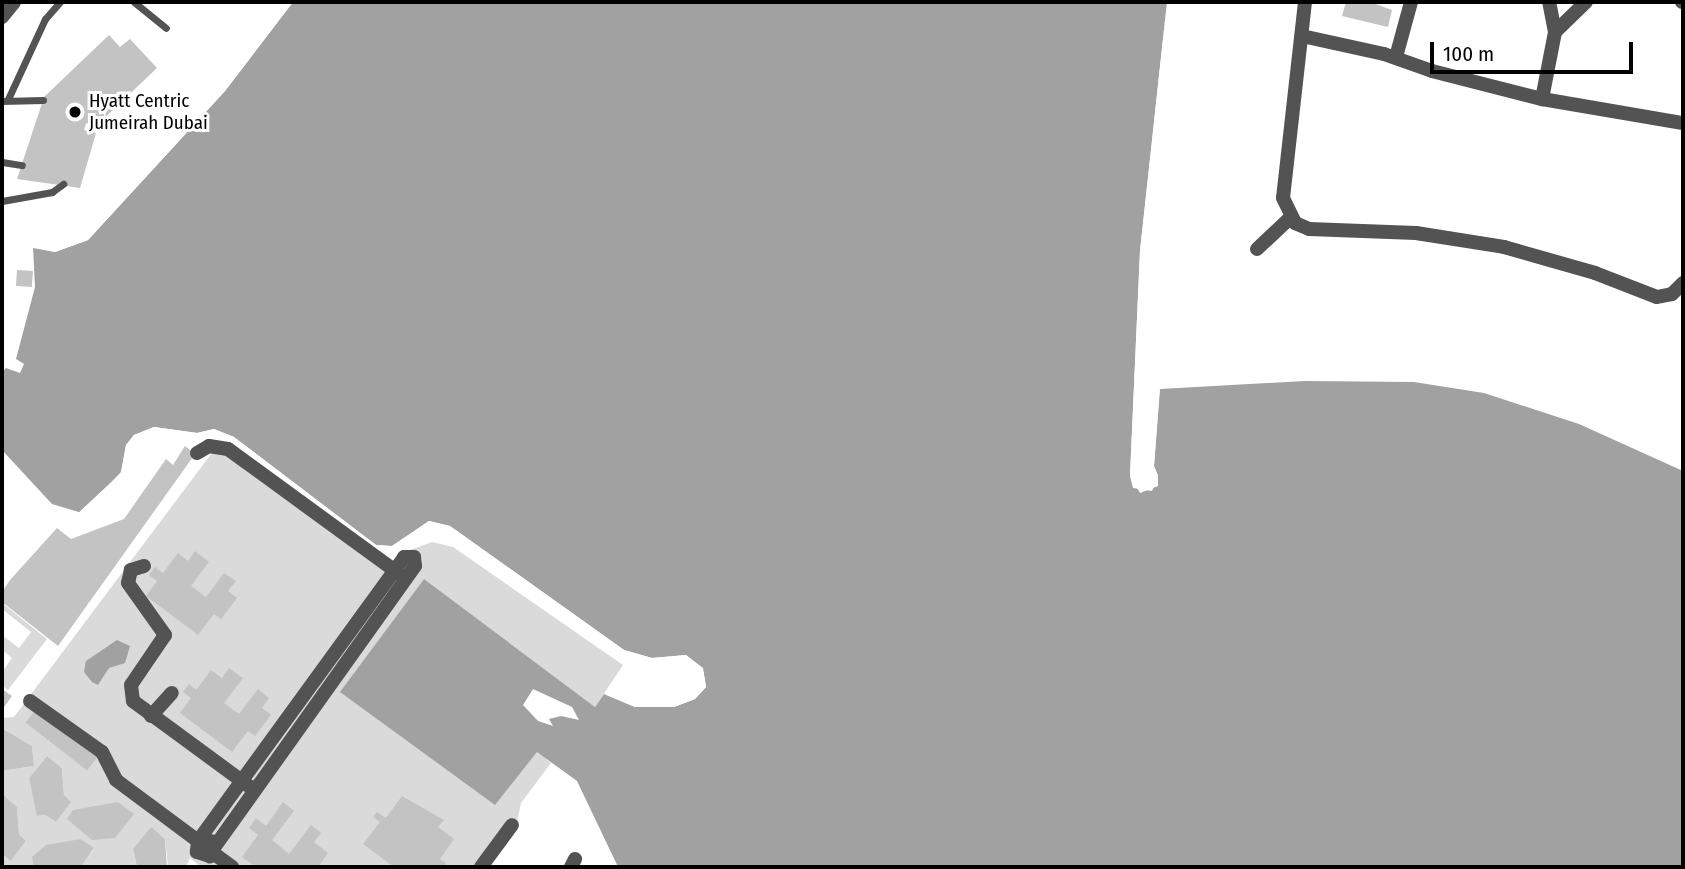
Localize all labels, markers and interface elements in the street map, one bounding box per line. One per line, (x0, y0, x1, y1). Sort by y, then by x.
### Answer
scale bar (1433, 28, 1636, 72)
text: 100 m (1443, 41, 1494, 67)
place label: Hyatt Centric Jumeirah Dubai (89, 90, 208, 134)
marker: Hyatt Centric Jumeirah Dubai (67, 104, 83, 120)

